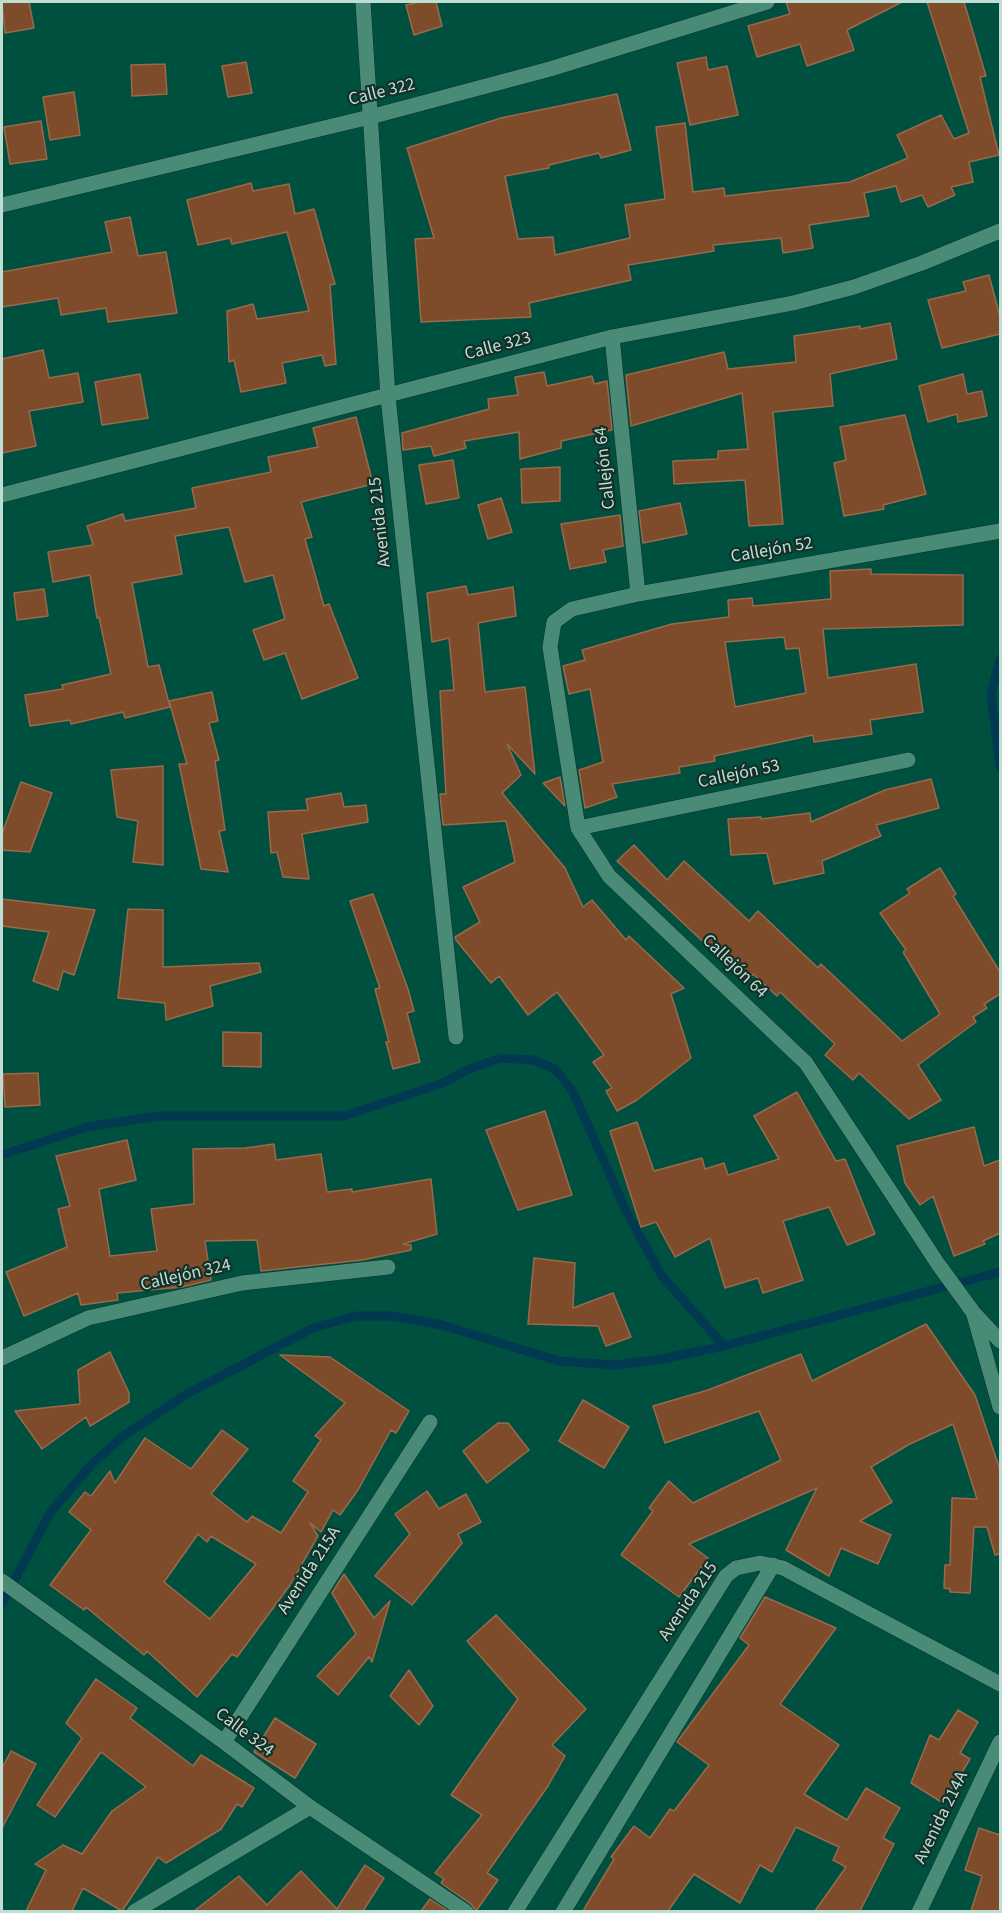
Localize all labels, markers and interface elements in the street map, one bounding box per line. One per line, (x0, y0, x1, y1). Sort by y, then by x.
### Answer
street label: Calle 322 (346, 74, 418, 112)
street label: Calle 323 (462, 328, 534, 366)
street label: Callejón 64 (591, 426, 621, 510)
street label: Avenida 215 (366, 476, 396, 568)
street label: Callejón 52 (729, 533, 815, 569)
street label: Callejón 53 (696, 756, 782, 794)
street label: Callejón 64 (697, 930, 771, 1004)
street label: Callejón 324 (139, 1255, 233, 1297)
street label: Avenida 215A (274, 1523, 346, 1619)
street label: Avenida 215 (655, 1558, 723, 1646)
street label: Calle 324 (210, 1704, 278, 1762)
street label: Avenida 214A (910, 1768, 974, 1868)

